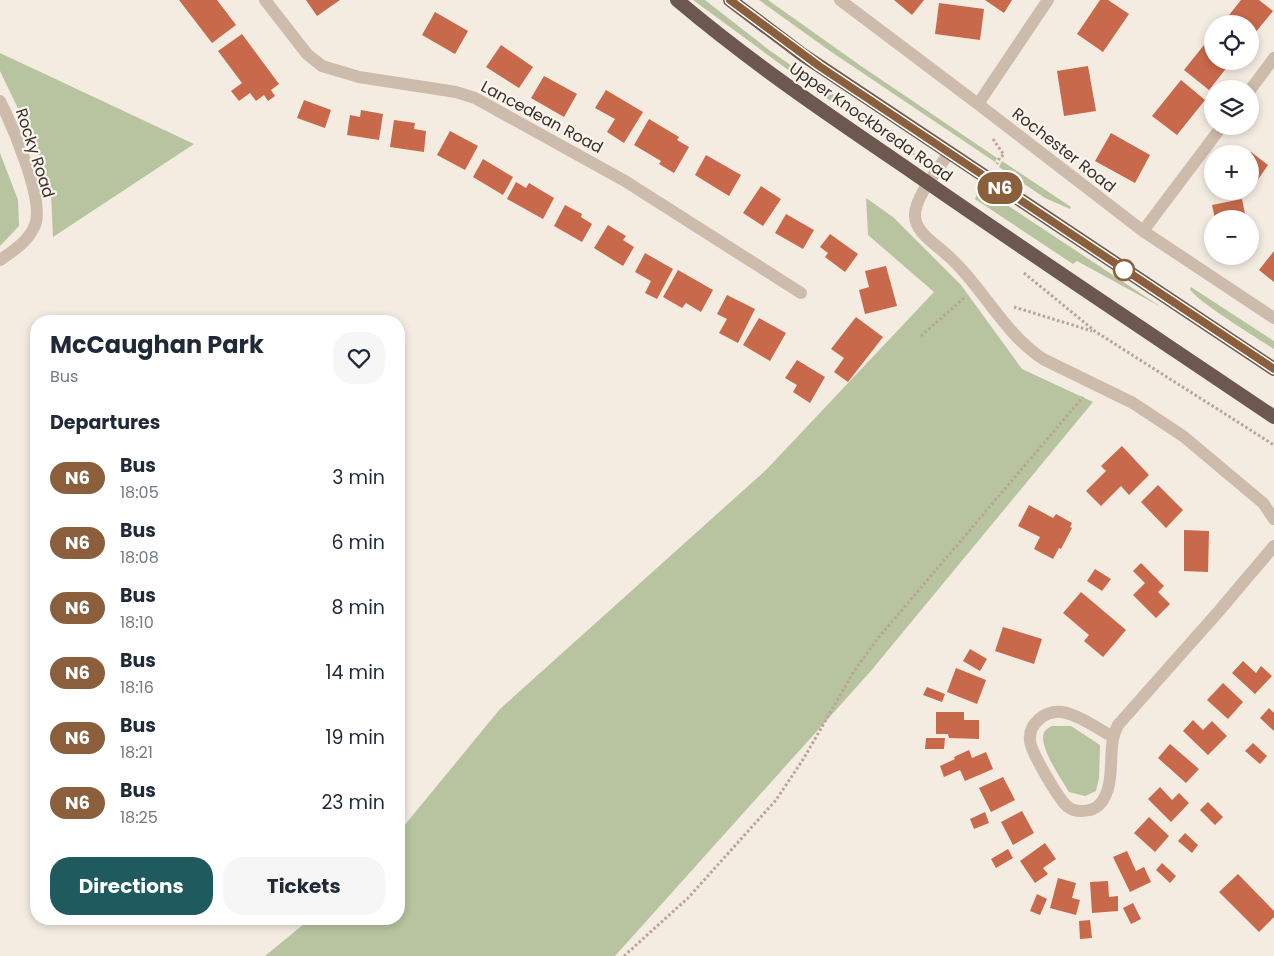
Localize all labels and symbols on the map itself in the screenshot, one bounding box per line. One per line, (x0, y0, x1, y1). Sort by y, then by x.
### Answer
street label: Upper Knockbreda Road (785, 57, 957, 187)
street label: Lancedean Road (477, 75, 607, 159)
street label: Rochester Road (1007, 102, 1121, 198)
street label: Rocky Road (10, 105, 60, 201)
line badge: N6 (978, 172, 1022, 204)
unlabelled marker (1113, 259, 1135, 281)

